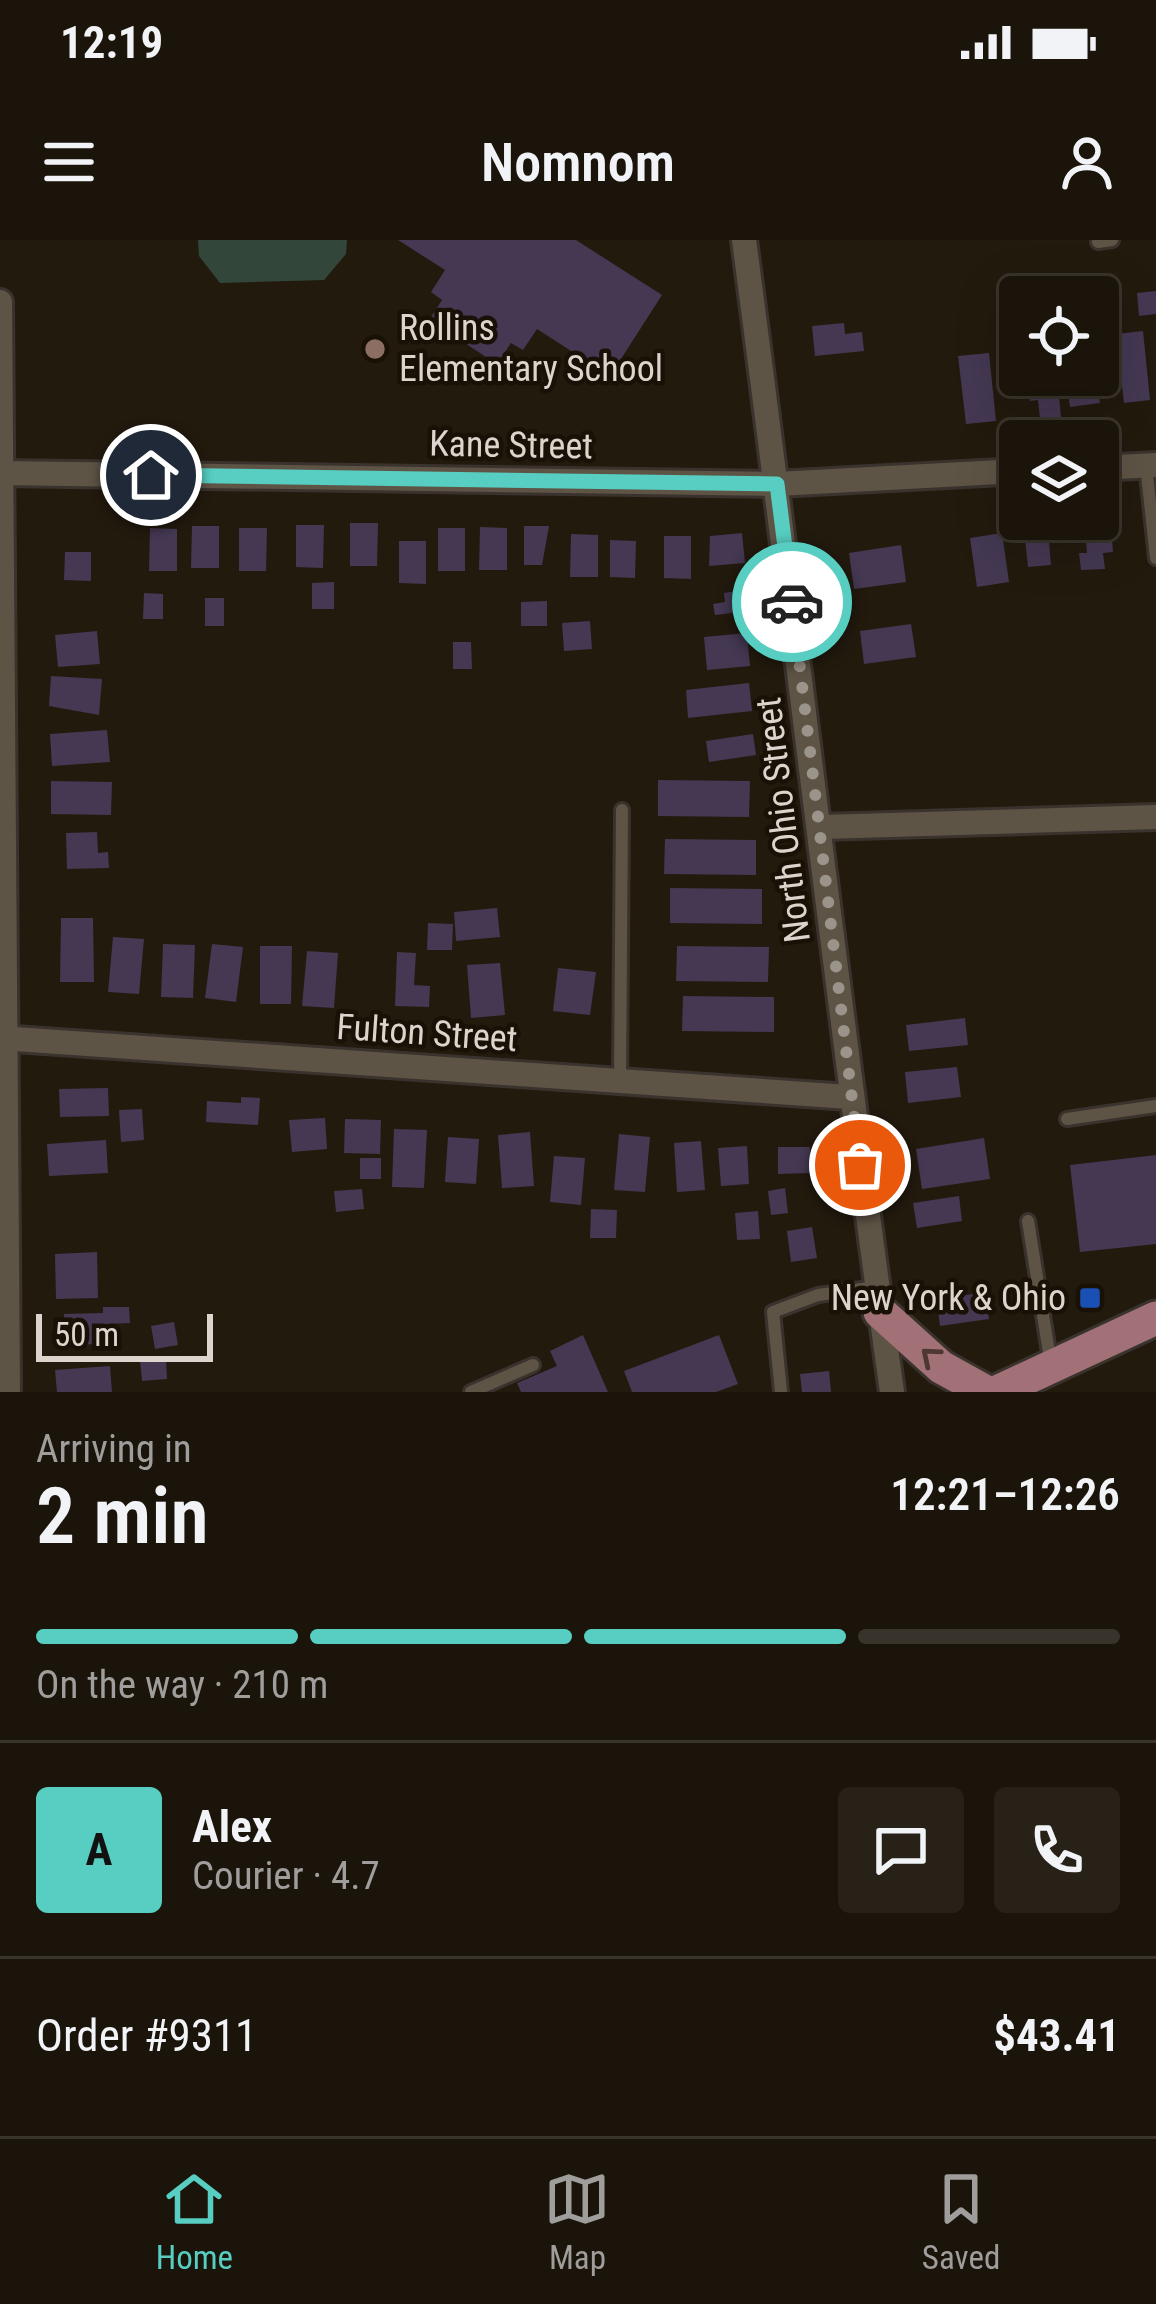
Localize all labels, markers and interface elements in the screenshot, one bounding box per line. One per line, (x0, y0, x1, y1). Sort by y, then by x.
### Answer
text: 12:19 (60, 16, 163, 69)
icon: menu (36, 129, 102, 195)
icon: person (1054, 129, 1120, 195)
text: Nomnom (481, 131, 675, 194)
map controls (999, 276, 1119, 540)
button: locate (999, 276, 1119, 396)
place label: Rollins Elementary School (399, 307, 663, 390)
marker: Rollins Elementary School (362, 336, 388, 362)
button: layers (999, 420, 1119, 540)
street label: Kane Street (429, 423, 593, 467)
pin (100, 424, 202, 526)
icon: home (118, 442, 184, 508)
courier (732, 542, 852, 662)
icon: car (759, 569, 825, 635)
street label: North Ohio Street (747, 695, 819, 945)
street label: Fulton Street (335, 1006, 519, 1060)
pin (809, 1114, 911, 1216)
icon: bag (827, 1132, 893, 1198)
place label: New York & Ohio (831, 1277, 1066, 1319)
marker: New York & Ohio (1077, 1285, 1103, 1311)
scale bar (36, 1308, 213, 1361)
text: 50 m (54, 1315, 119, 1354)
one-way arrow (922, 1349, 944, 1370)
text: Arriving in (36, 1426, 192, 1472)
text: 12:21–12:26 (890, 1468, 1120, 1521)
text: 2 min (36, 1471, 209, 1562)
text: On the way · 210 m (36, 1662, 328, 1708)
button: chat (838, 1787, 964, 1913)
button: phone (994, 1787, 1120, 1913)
text: Alex (192, 1800, 272, 1853)
text: A (86, 1823, 112, 1876)
text: Courier · 4.7 (192, 1853, 380, 1899)
text: Order #9311 (36, 2009, 257, 2062)
text: $43.41 (993, 2009, 1120, 2062)
tab: Home (156, 2166, 233, 2277)
tab: Map (544, 2166, 610, 2277)
tab: Saved (922, 2166, 1000, 2277)

